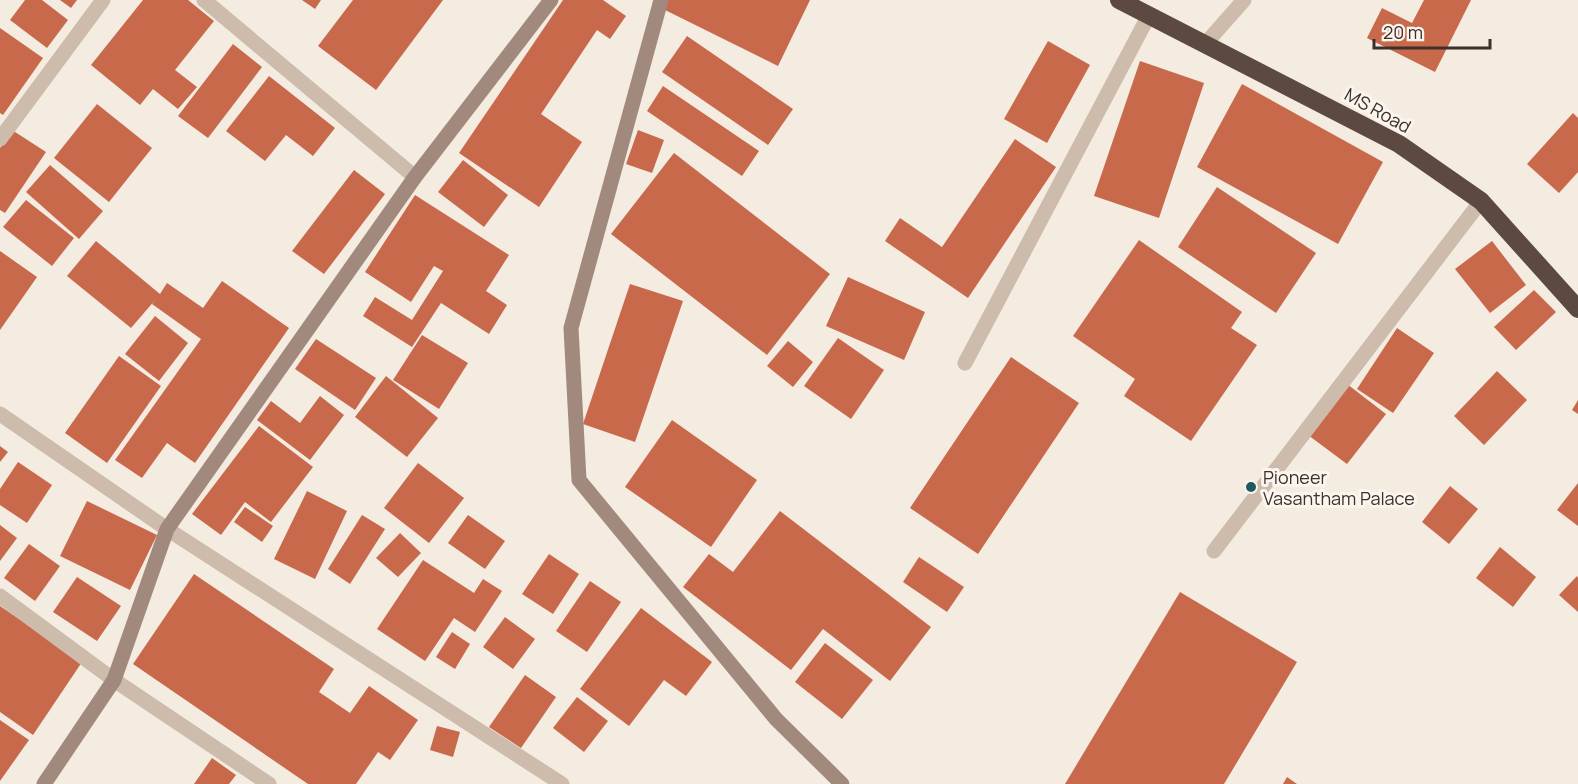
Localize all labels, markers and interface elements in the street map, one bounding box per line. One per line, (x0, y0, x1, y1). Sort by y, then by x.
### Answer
scale bar (1374, 12, 1490, 50)
text: 20 m (1383, 20, 1423, 44)
street label: MS Road (1340, 82, 1416, 138)
place label: Pioneer Vasantham Palace (1263, 465, 1415, 510)
marker: Pioneer Vasantham Palace (1244, 480, 1258, 494)

